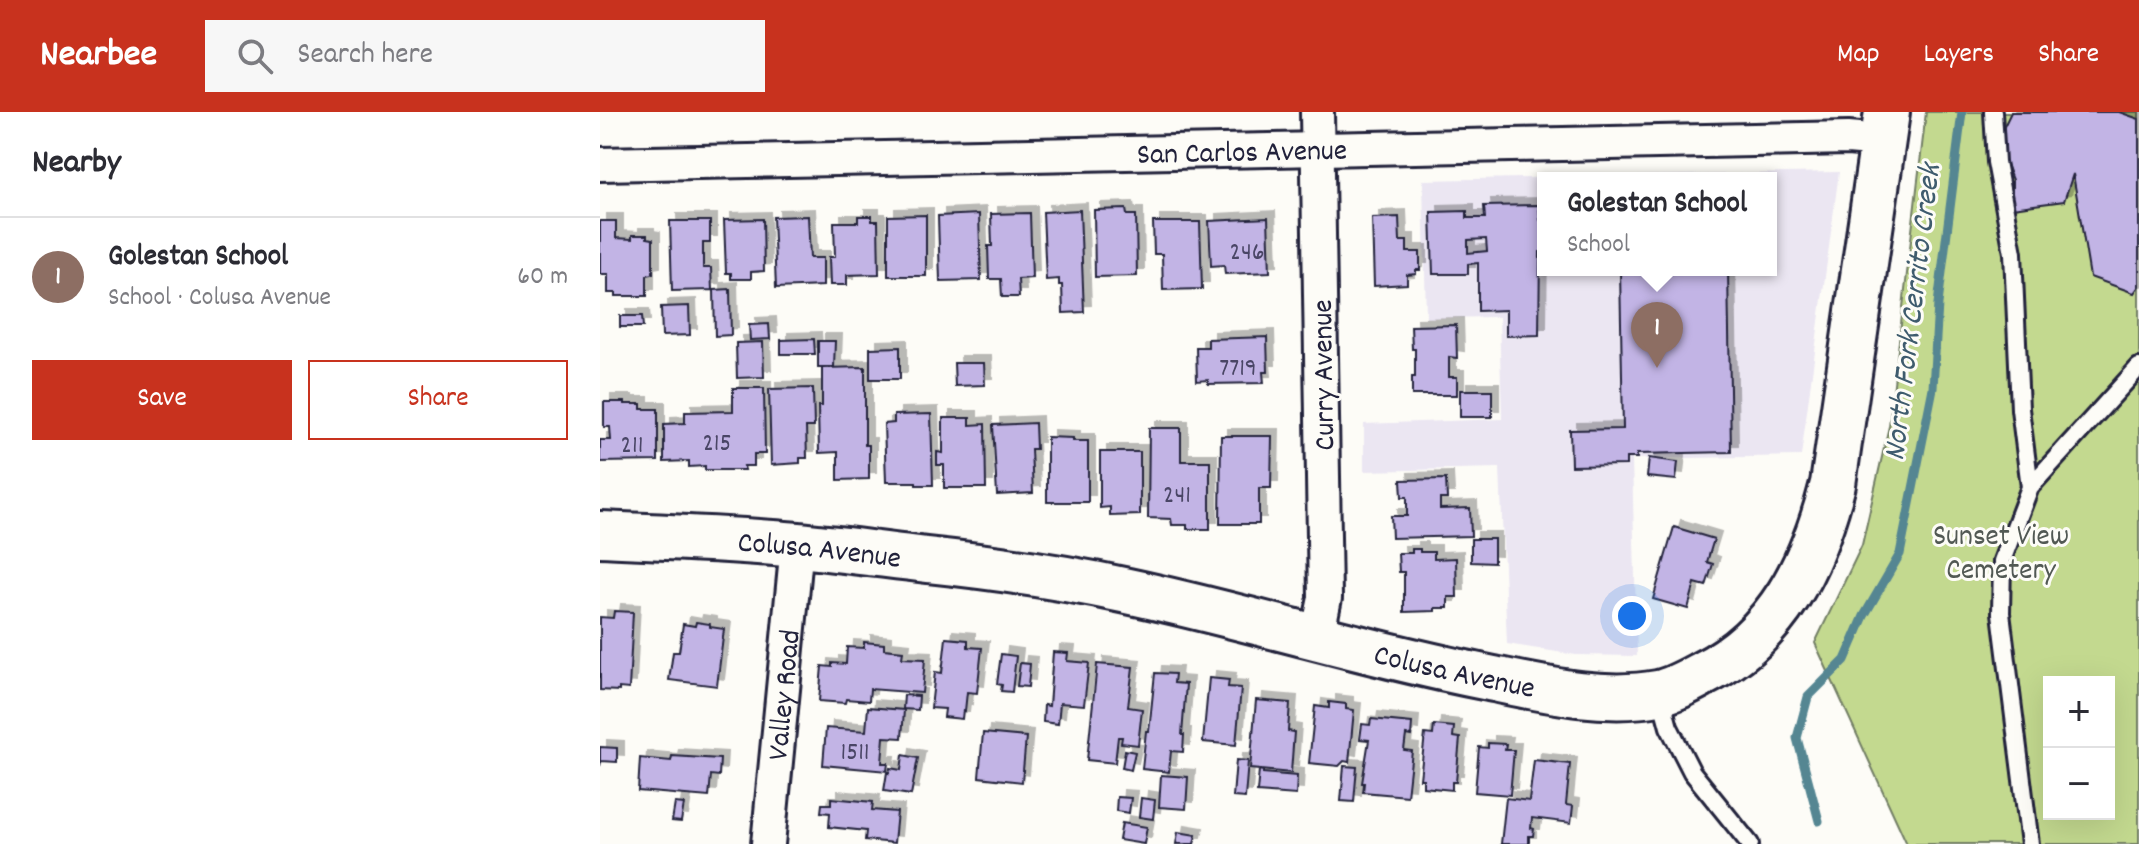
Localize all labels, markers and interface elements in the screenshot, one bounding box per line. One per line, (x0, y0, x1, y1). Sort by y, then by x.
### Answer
search box (205, 20, 765, 92)
text: Nearbee (40, 29, 157, 84)
icon: search (233, 34, 277, 78)
text: Search here (297, 35, 433, 78)
text: Map (1837, 36, 1880, 76)
text: Layers (1924, 36, 1994, 76)
text: Share (2038, 36, 2099, 76)
street label: San Carlos Avenue (1136, 131, 1348, 179)
text: Nearby (32, 140, 121, 189)
water label: North Fork Cerrito Creek (1874, 159, 1956, 463)
popup (1537, 172, 1777, 276)
text: Golestan School (1567, 184, 1747, 227)
text: School (1567, 227, 1630, 264)
house number: 246 (1230, 235, 1264, 272)
text: Golestan School (108, 237, 288, 280)
text: 1 (55, 259, 61, 296)
text: 60 m (517, 259, 568, 296)
text: School · Colusa Avenue (108, 280, 331, 317)
street label: Curry Avenue (1304, 299, 1349, 451)
pin: 1 (1631, 302, 1683, 368)
house number: 7719 (1219, 351, 1257, 388)
button: Save (32, 360, 292, 440)
button: Share (308, 360, 568, 440)
house number: 215 (702, 426, 732, 463)
house number: 211 (621, 428, 643, 465)
house number: 241 (1163, 478, 1191, 515)
park label: Sunset View Cemetery (1933, 517, 2069, 594)
street label: Colusa Avenue (736, 524, 903, 583)
your location (1612, 596, 1652, 636)
street label: Valley Road (759, 628, 815, 762)
street label: Colusa Avenue (1369, 636, 1538, 713)
map controls (2043, 676, 2115, 820)
button: + (2043, 676, 2115, 748)
house number: 1511 (840, 735, 870, 772)
button: − (2043, 748, 2115, 820)

